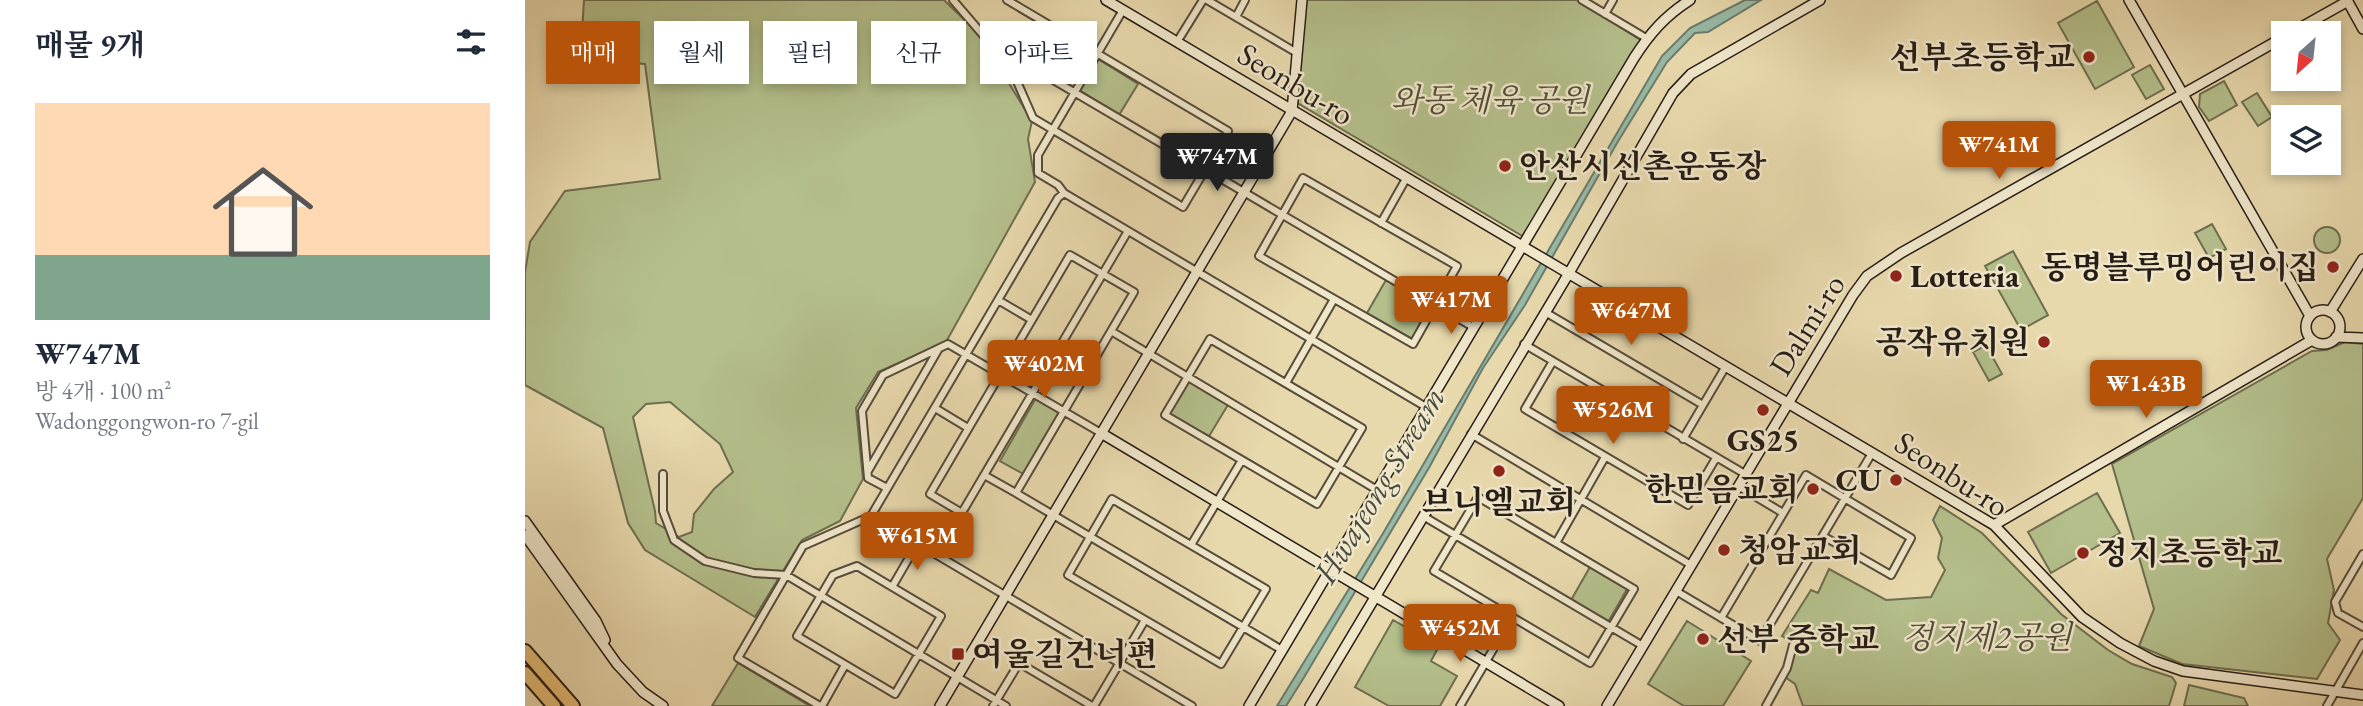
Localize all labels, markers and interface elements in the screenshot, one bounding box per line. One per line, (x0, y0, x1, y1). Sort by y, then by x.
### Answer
chip: 매매 (546, 21, 640, 84)
chip: 월세 (654, 21, 749, 84)
chip: 필터 (763, 21, 857, 84)
chip: 신규 (871, 21, 966, 84)
chip: 아파트 (980, 21, 1097, 84)
north arrow (2271, 21, 2341, 91)
map controls (2271, 21, 2341, 175)
icon: filters (452, 23, 490, 61)
text: 매물 9개 (35, 25, 145, 64)
street label: Seonbu-ro (1230, 33, 1362, 135)
place label: 선부초등학교 (1890, 36, 2075, 78)
marker: 선부초등학교 (2081, 49, 2097, 65)
park label: 와동 체육 공원 (1391, 79, 1591, 121)
button: layers (2271, 105, 2341, 175)
pin: ₩741M (1950, 122, 2048, 181)
text: ₩741M (1958, 129, 2040, 159)
pin: ₩747M (1168, 134, 1266, 193)
text: ₩747M (1176, 141, 1258, 171)
place label: 안산시신촌운동장 (1519, 145, 1766, 187)
icon: home (200, 149, 326, 275)
marker: 안산시신촌운동장 (1497, 158, 1513, 174)
place label: 동명블루밍어린이집 (2041, 246, 2319, 288)
place label: Lotteria (1910, 255, 2020, 297)
marker: 동명블루밍어린이집 (2325, 259, 2341, 275)
street label: Dalmi-ro (1759, 266, 1855, 384)
marker: Lotteria (1888, 268, 1904, 284)
pin: ₩417M (1402, 276, 1500, 336)
text: ₩417M (1410, 284, 1492, 314)
pin: ₩647M (1582, 288, 1680, 347)
text: ₩647M (1590, 295, 1672, 325)
place label: 공작유치원 (1875, 321, 2030, 363)
text: ₩747M (35, 334, 141, 373)
marker: 공작유치원 (2036, 334, 2052, 350)
pin: ₩402M (995, 340, 1093, 400)
text: ₩402M (1003, 348, 1085, 378)
pin: ₩1.43B (2089, 360, 2203, 420)
text: ₩1.43B (2106, 368, 2186, 398)
text: 방 4개 · 100 m² (35, 376, 171, 406)
water label: Hwajeong Stream (1303, 379, 1454, 592)
pin: ₩526M (1564, 386, 1662, 446)
text: ₩526M (1572, 394, 1654, 424)
marker: GS25 (1755, 402, 1771, 418)
text: Wadonggongwon-ro 7-gil (35, 406, 259, 436)
place label: GS25 (1727, 419, 1799, 461)
street label: Seonbu-ro (1887, 421, 2017, 527)
place label: CU (1835, 459, 1882, 501)
marker: 브니엘교회 (1491, 463, 1507, 479)
place label: 한믿음교회 (1644, 468, 1799, 510)
marker: CU (1888, 472, 1904, 488)
place label: 브니엘교회 (1422, 481, 1576, 523)
marker: 한믿음교회 (1805, 481, 1821, 497)
pin: ₩615M (868, 512, 966, 572)
text: ₩615M (876, 520, 958, 550)
place label: 청암교회 (1738, 529, 1862, 571)
place label: 정지초등학교 (2097, 532, 2283, 574)
marker: 청암교회 (1716, 542, 1732, 558)
marker: 정지초등학교 (2075, 545, 2091, 561)
pin: ₩452M (1411, 604, 1509, 664)
text: ₩452M (1419, 612, 1501, 642)
park label: 정지제2공원 (1902, 616, 2074, 658)
place label: 선부 중학교 (1717, 618, 1879, 660)
marker: 선부 중학교 (1695, 631, 1711, 647)
place label: 여울길건너편 (972, 633, 1157, 675)
marker: 여울길건너편 (950, 646, 966, 662)

